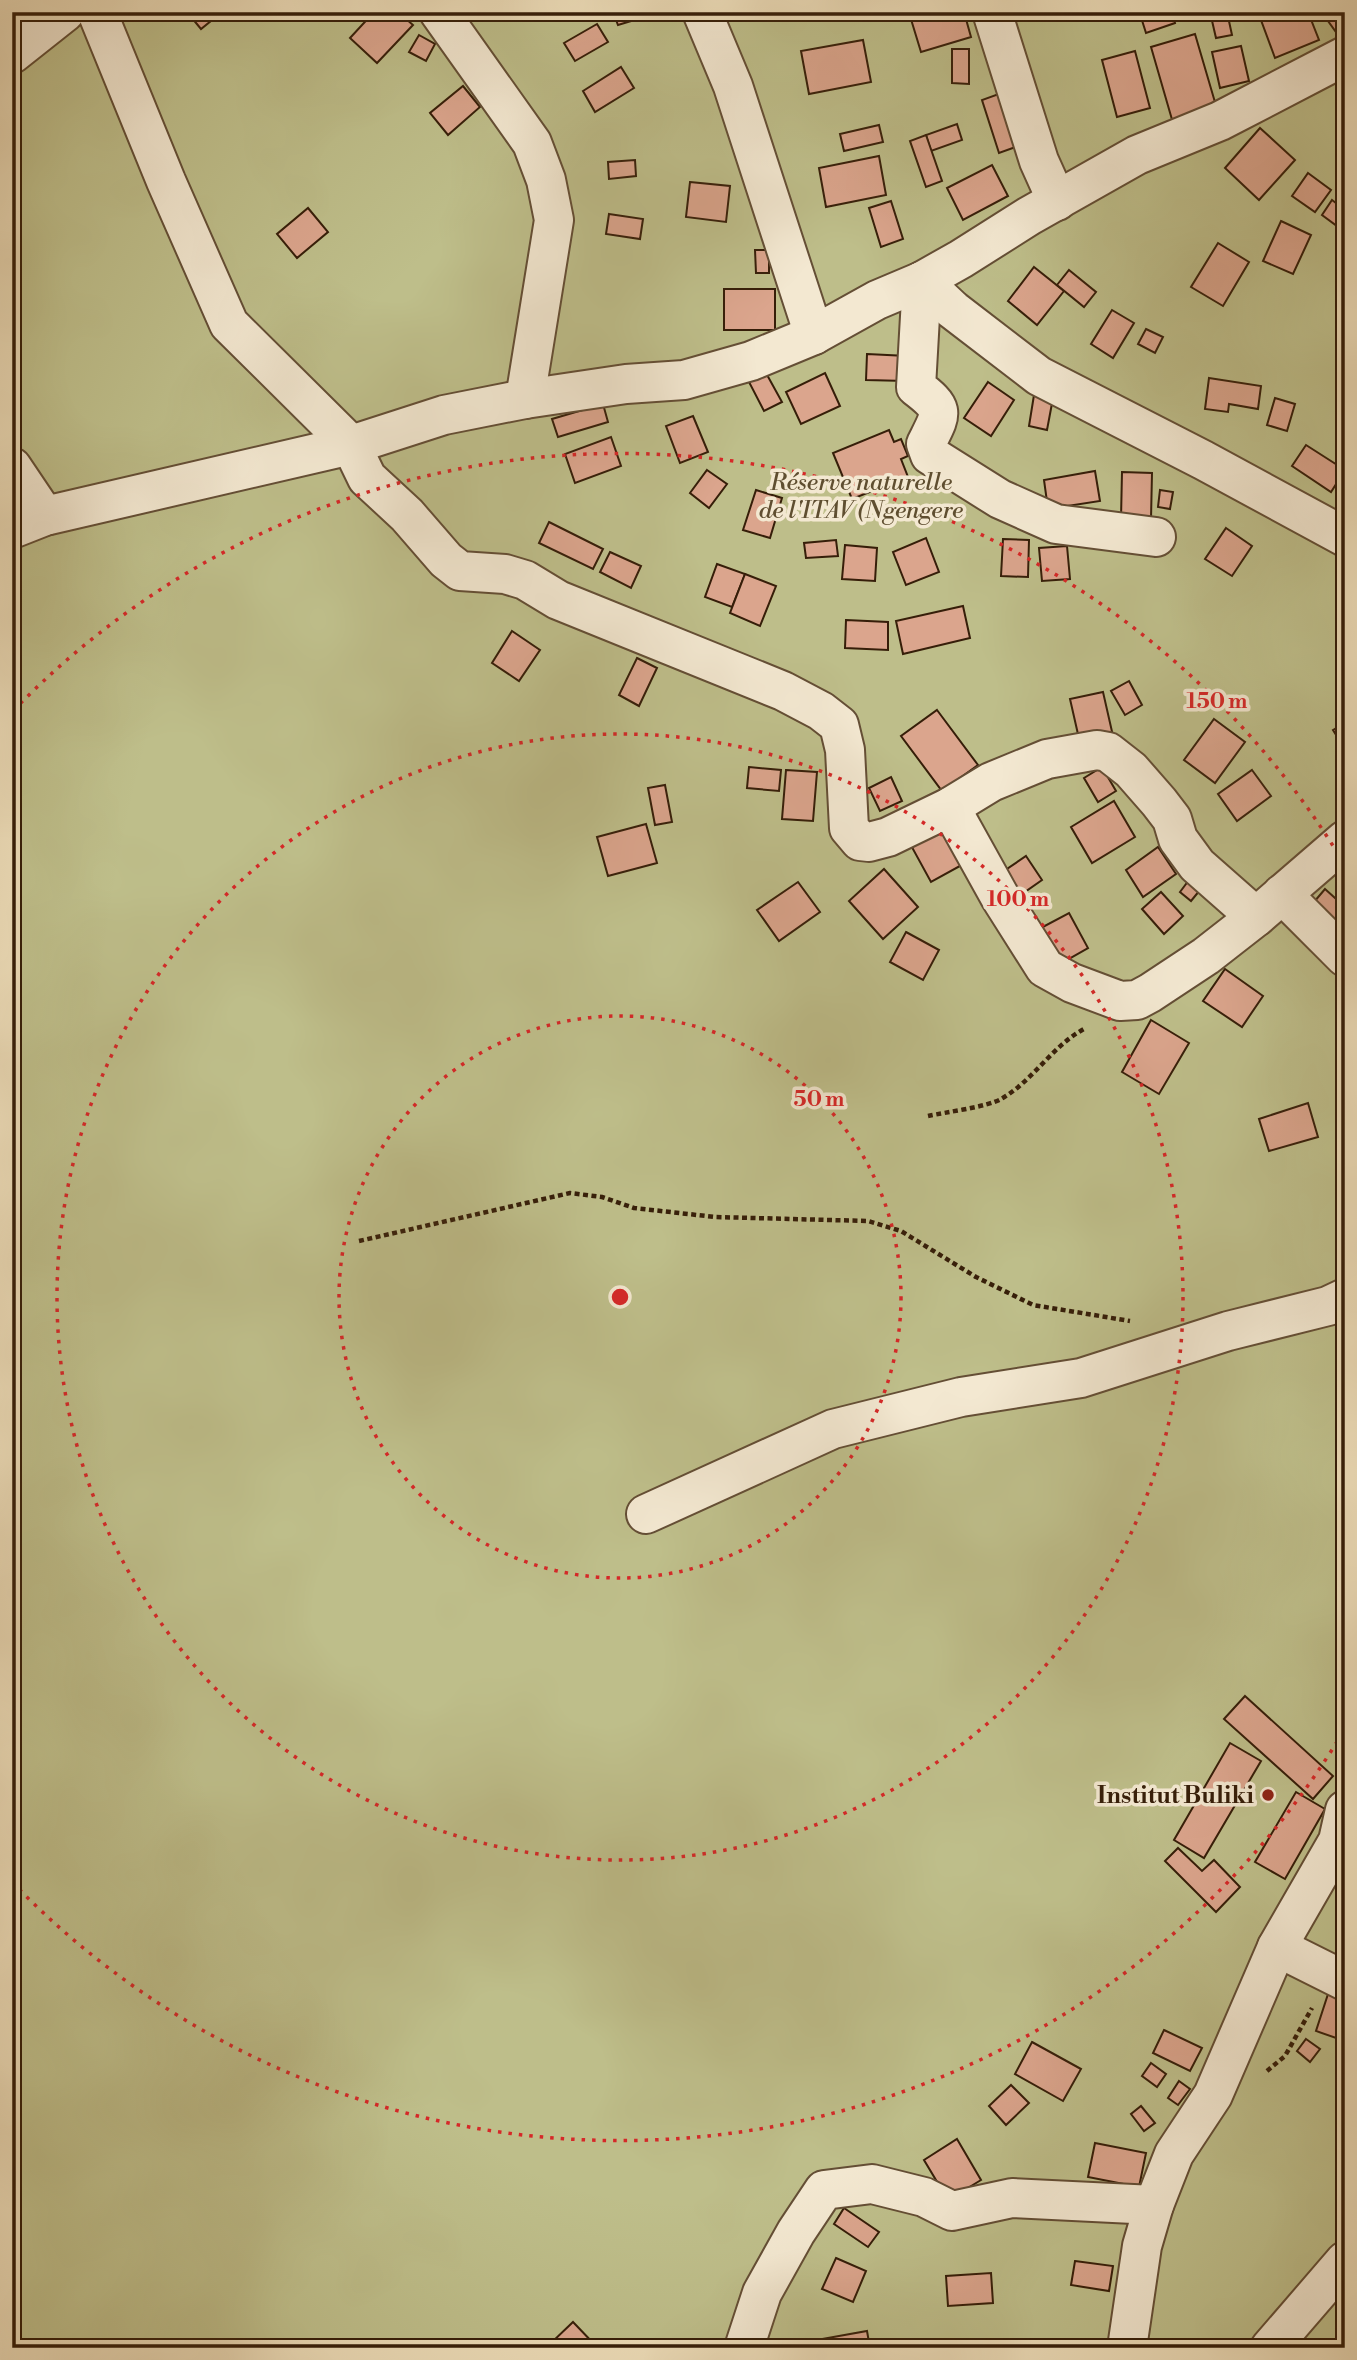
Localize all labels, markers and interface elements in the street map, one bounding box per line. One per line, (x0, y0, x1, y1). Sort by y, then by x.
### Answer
park label: Réserve naturelle de l'ITAV (Ngengere (759, 468, 963, 526)
text: 150 m (1187, 689, 1247, 715)
text: 100 m (987, 887, 1049, 913)
text: 50 m (794, 1087, 844, 1113)
centre of rings (608, 1285, 632, 1309)
place label: Institut Buliki (1097, 1781, 1254, 1811)
marker: Institut Buliki (1260, 1787, 1276, 1803)

